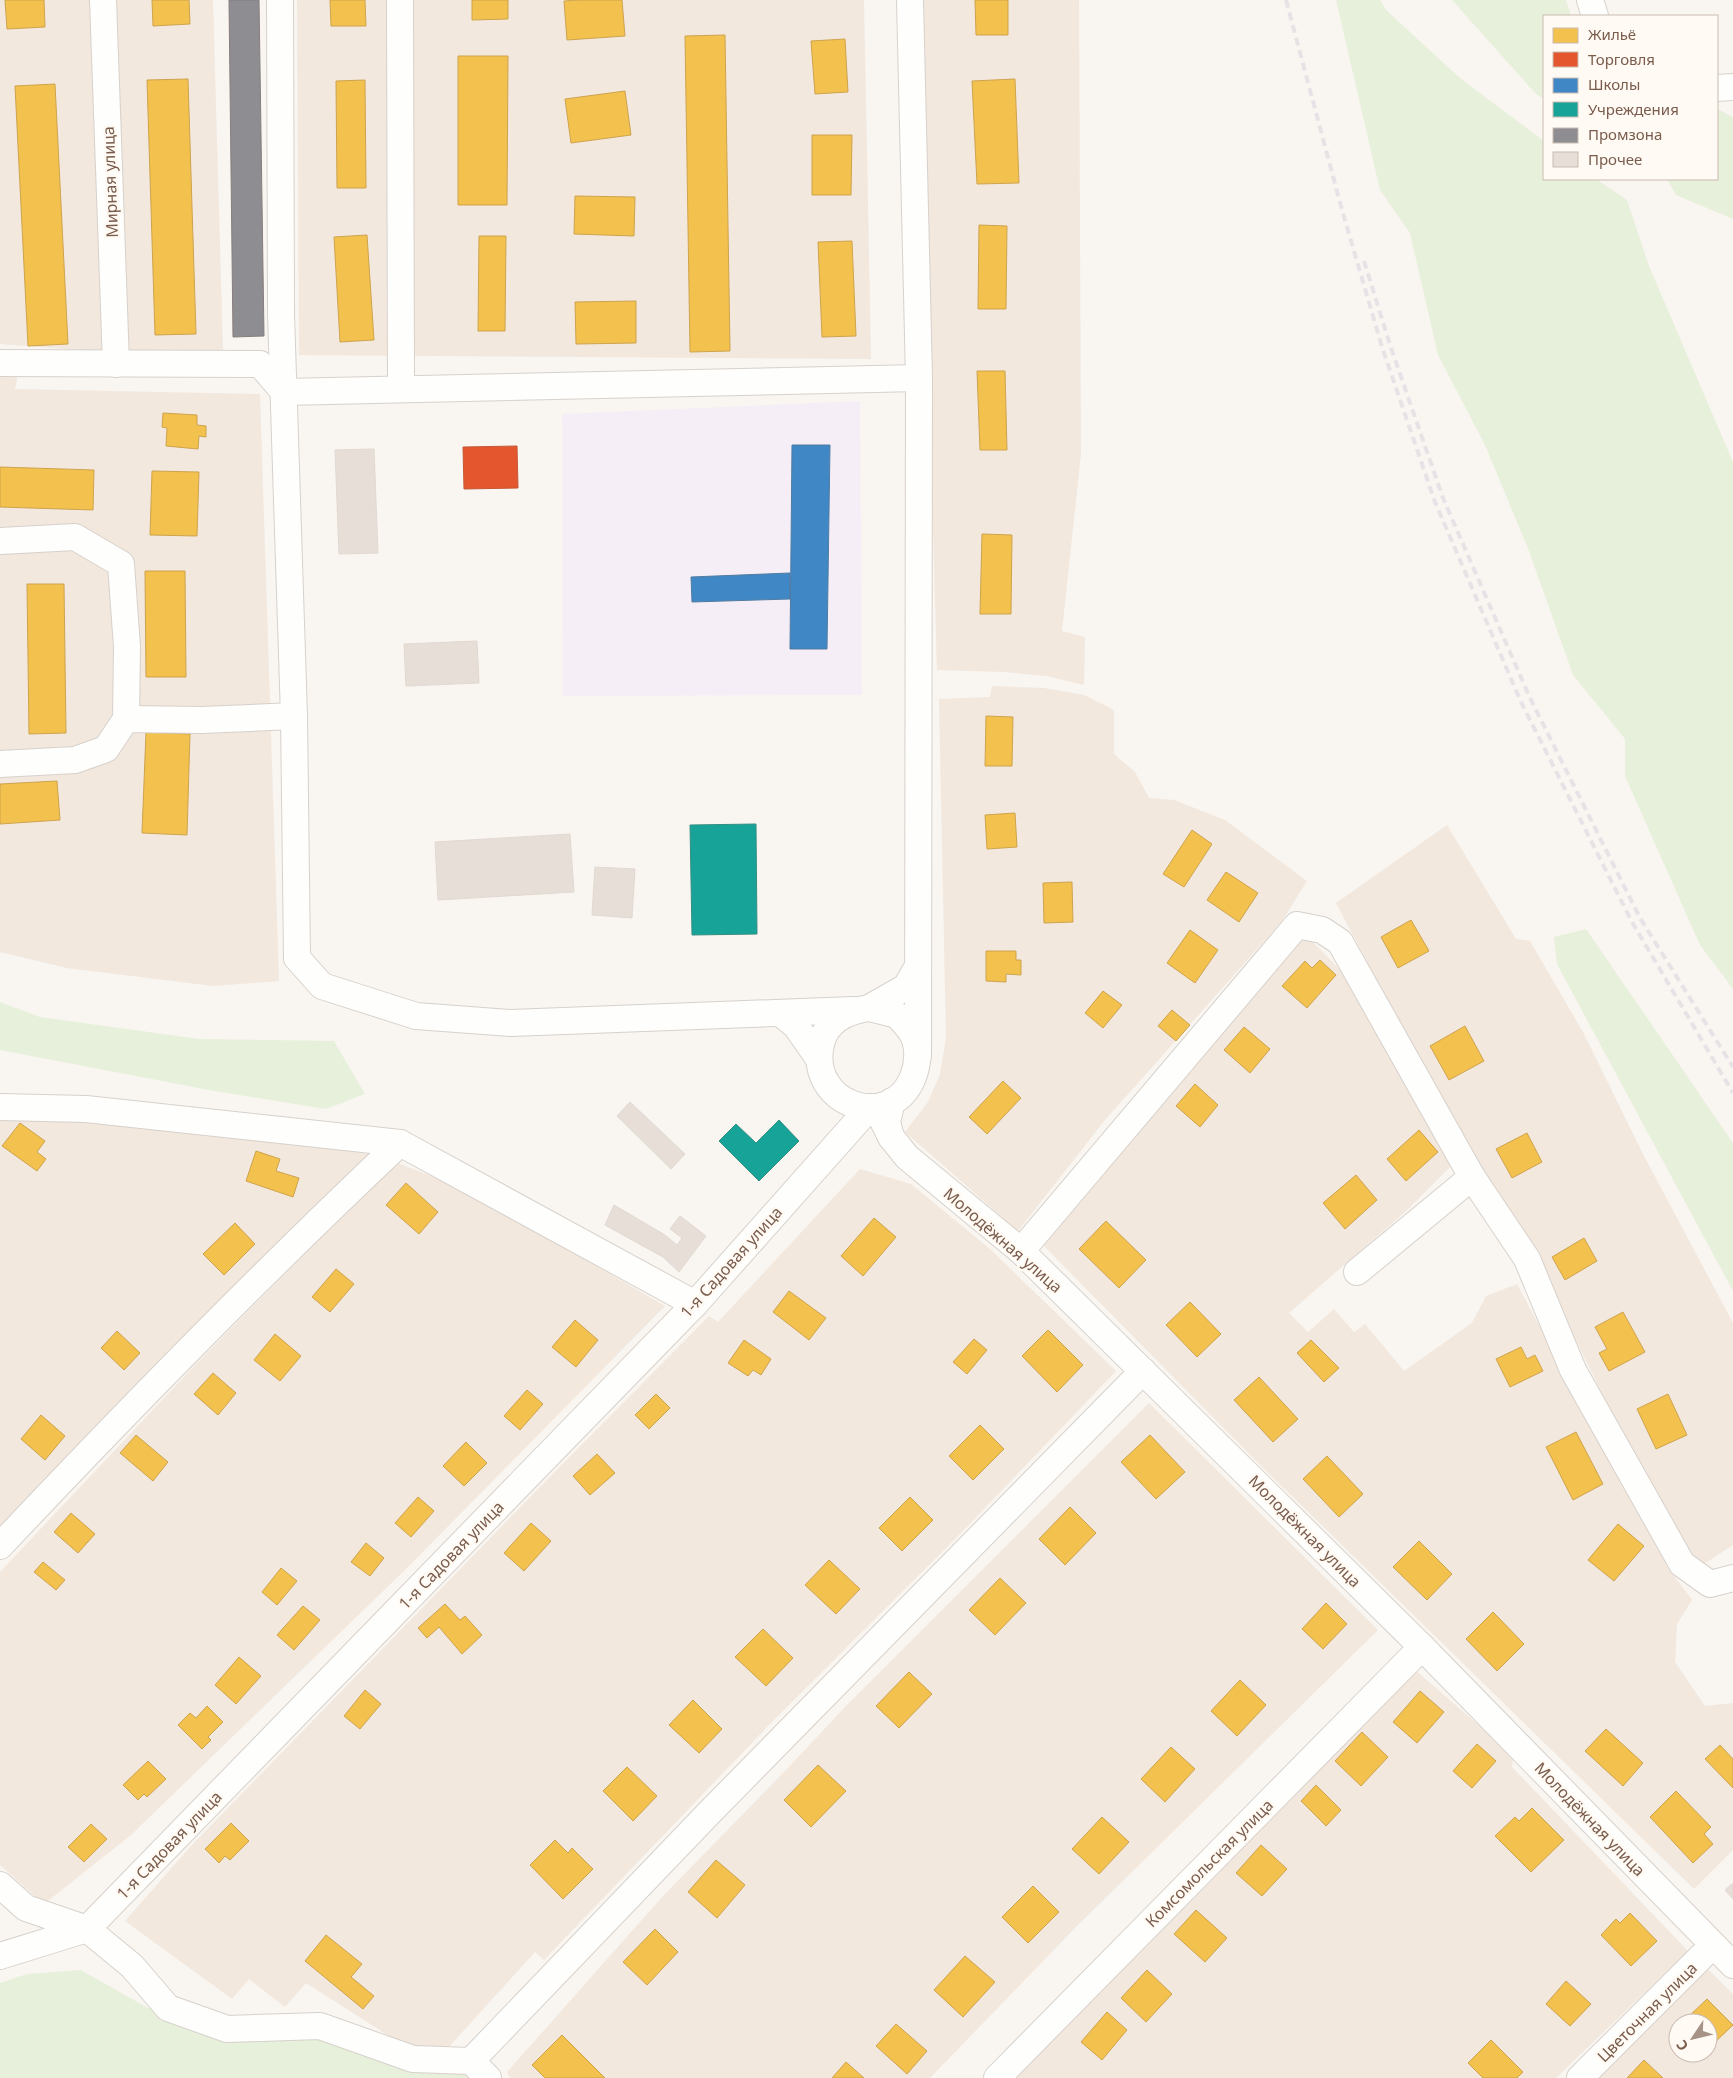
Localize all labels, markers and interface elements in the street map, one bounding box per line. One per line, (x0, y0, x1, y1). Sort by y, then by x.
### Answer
legend (1543, 15, 1718, 180)
text: Жильё (1588, 24, 1636, 44)
text: Торговля (1588, 49, 1655, 69)
text: Школы (1588, 74, 1640, 94)
text: Учреждения (1588, 99, 1679, 119)
text: Промзона (1588, 124, 1662, 144)
street label: Мирная улица (97, 126, 123, 238)
text: Прочее (1588, 149, 1642, 169)
street label: Молодёжная улица (939, 1182, 1067, 1298)
street label: 1-я Садовая улица (675, 1202, 787, 1322)
street label: Молодёжная улица (1244, 1470, 1366, 1592)
street label: 1-я Садовая улица (394, 1496, 508, 1614)
street label: Молодёжная улица (1530, 1757, 1650, 1881)
street label: 1-я Садовая улица (112, 1786, 226, 1904)
street label: Комсомольская улица (1140, 1794, 1278, 1932)
street label: Цветочная улица (1592, 1957, 1702, 2067)
north arrow (1668, 2013, 1718, 2063)
text: С (1672, 2037, 1692, 2055)

